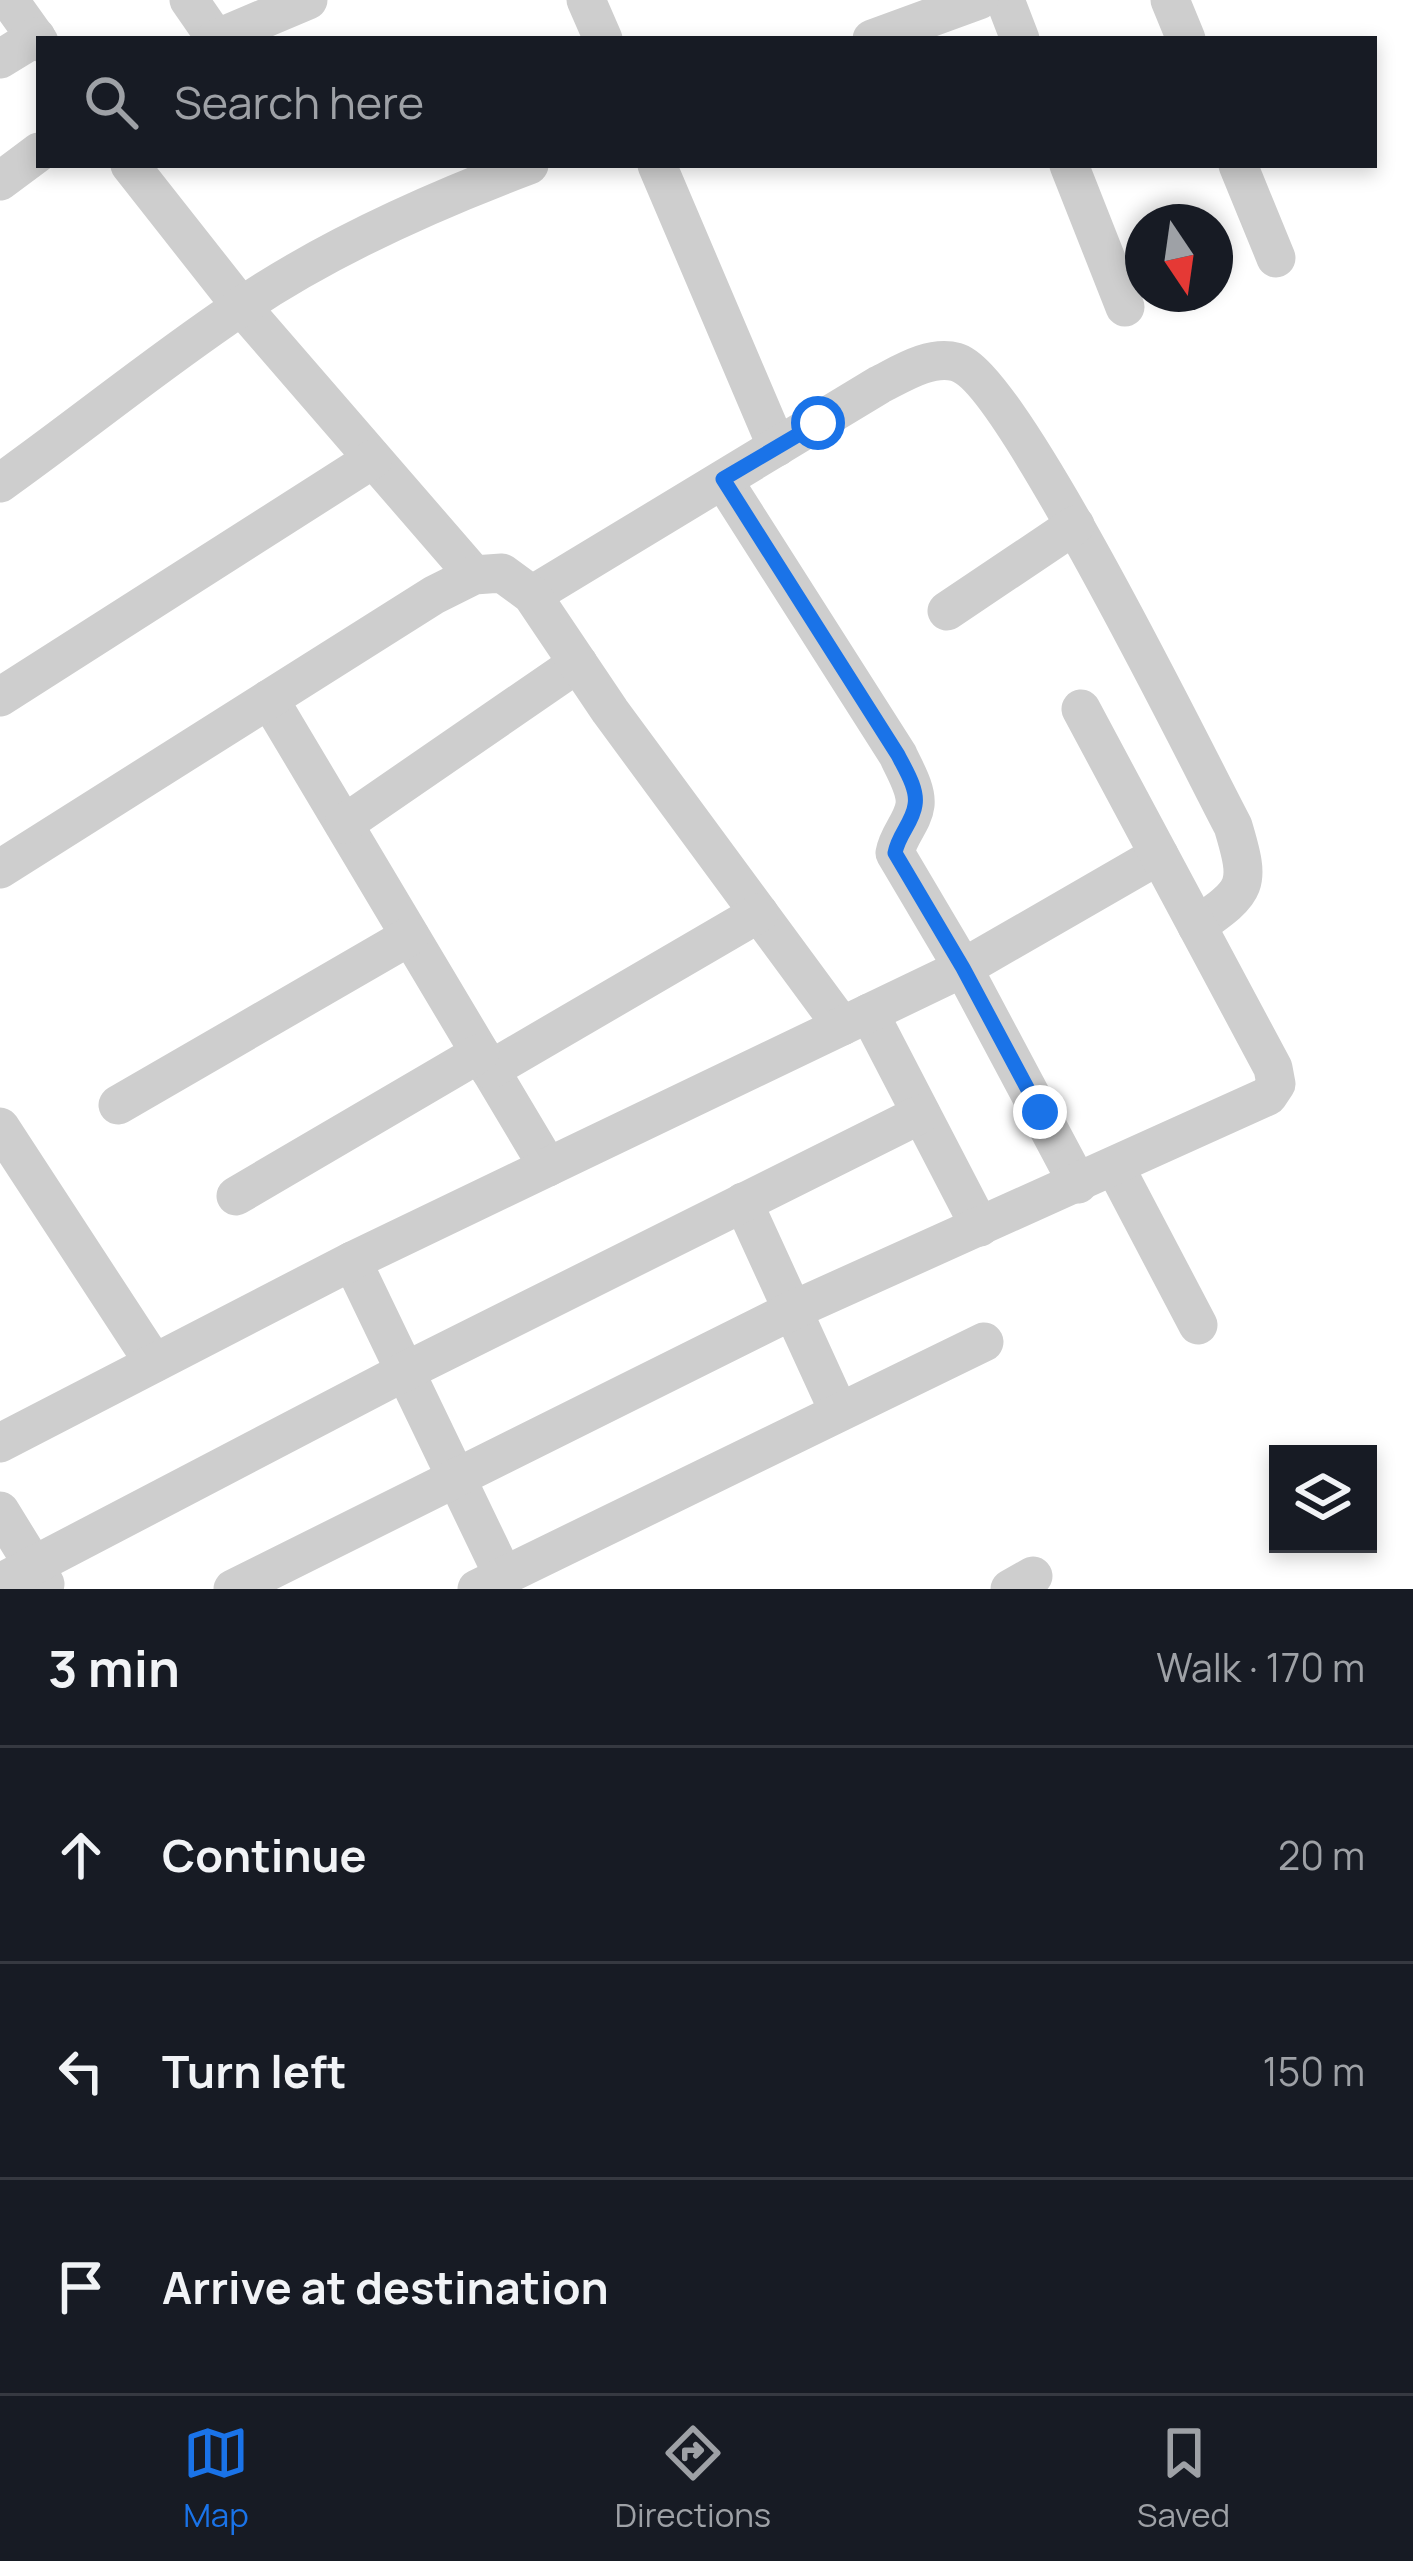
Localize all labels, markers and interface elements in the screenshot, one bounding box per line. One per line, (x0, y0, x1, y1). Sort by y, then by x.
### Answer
search box (36, 36, 1377, 168)
icon: search (78, 69, 144, 135)
text: Search here (174, 71, 424, 133)
north arrow (1125, 204, 1233, 312)
route start (791, 396, 845, 450)
route end (1013, 1085, 1067, 1139)
map controls (1269, 1445, 1377, 1553)
button: layers (1269, 1445, 1377, 1553)
text: 3 min (48, 1633, 180, 1702)
text: Walk · 170 m (1156, 1640, 1365, 1694)
icon: ahead (48, 1822, 114, 1888)
text: Continue (162, 1824, 367, 1886)
text: 20 m (1278, 1828, 1365, 1882)
icon: left (48, 2038, 114, 2104)
text: Turn left (162, 2040, 347, 2102)
text: 150 m (1263, 2044, 1365, 2098)
icon: arrive (48, 2254, 114, 2320)
text: Arrive at destination (162, 2256, 609, 2318)
tab: Map (183, 2420, 249, 2537)
tab: Directions (615, 2420, 771, 2537)
tab: Saved (1137, 2420, 1230, 2537)

